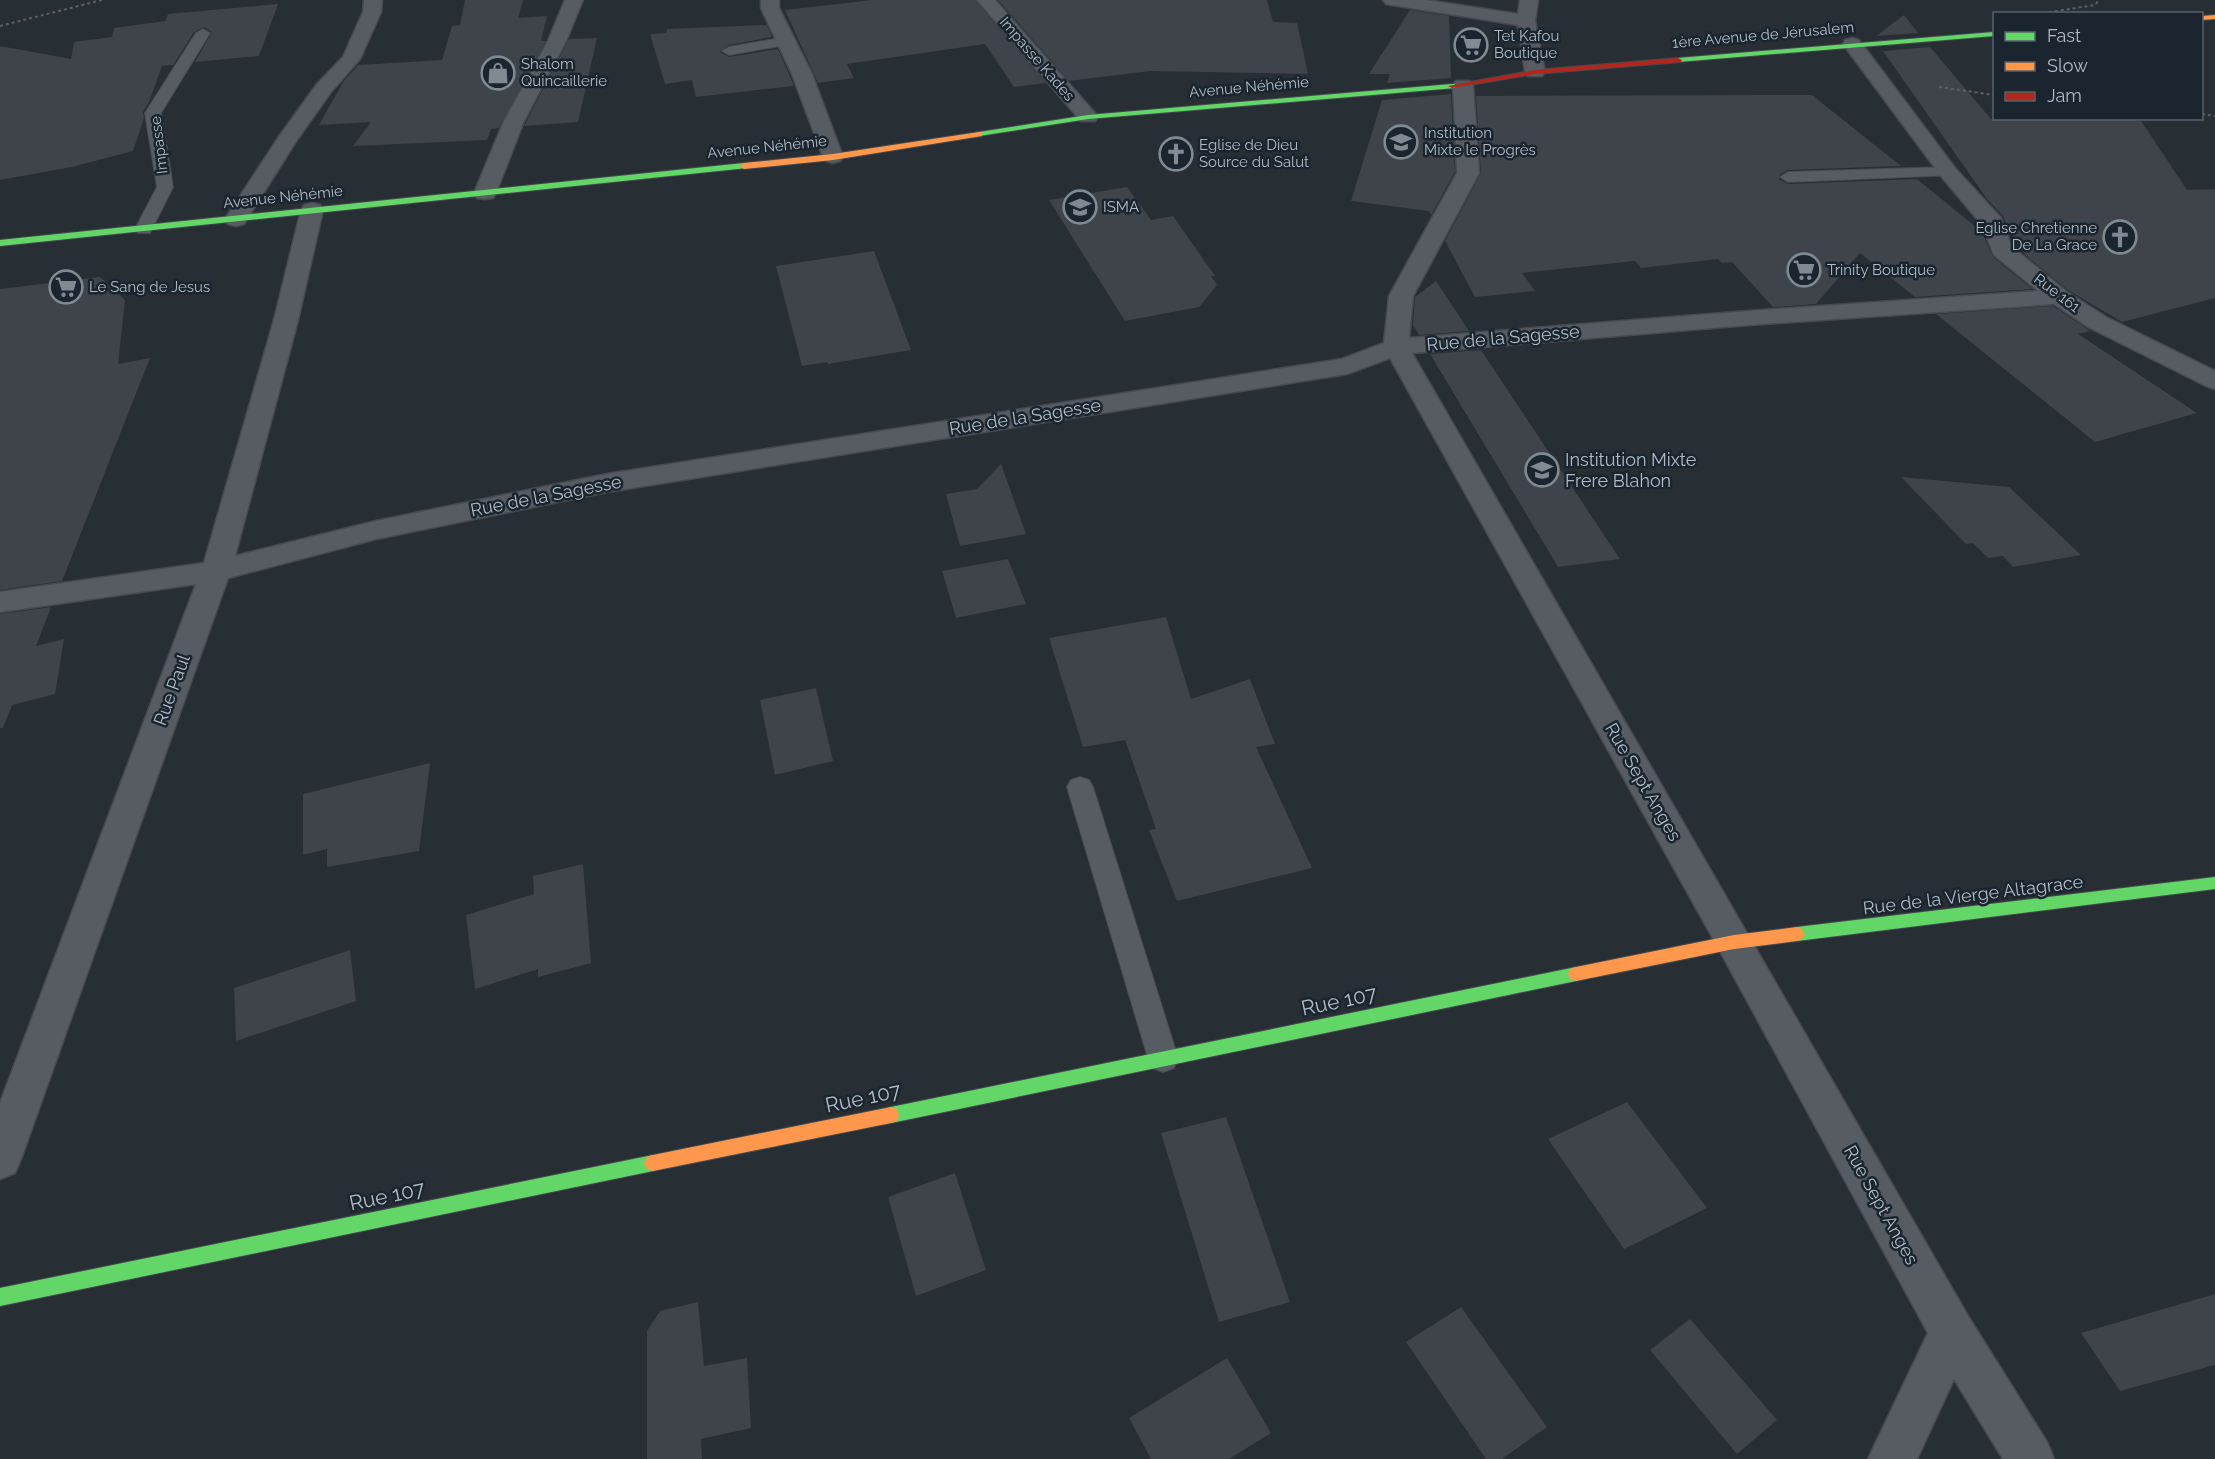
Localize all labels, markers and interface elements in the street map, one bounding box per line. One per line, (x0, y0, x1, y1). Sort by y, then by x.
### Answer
legend (1993, 12, 2203, 120)
street label: Impasse Kades (996, 13, 1078, 105)
street label: 1ère Avenue de Jérusalem (1671, 18, 1855, 52)
text: Fast (2047, 25, 2081, 46)
supermarket icon: Tet Kafou Boutique (1453, 27, 1489, 63)
place label: Tet Kafou Boutique (1494, 27, 1559, 62)
shop icon: Shalom Quincaillerie (480, 55, 516, 91)
place label: Shalom Quincaillerie (521, 55, 607, 90)
text: Slow (2047, 55, 2088, 76)
street label: Avenue Néhémie (1188, 73, 1310, 101)
text: Jam (2047, 85, 2082, 106)
street label: Impasse (146, 115, 171, 175)
school or university icon: Institution Mixte le Progrès (1383, 124, 1419, 160)
place label: Institution Mixte le Progrès (1424, 124, 1536, 159)
street label: Avenue Néhémie (706, 132, 828, 162)
church icon: Eglise de Dieu Source du Salut (1158, 136, 1194, 172)
place label: Eglise de Dieu Source du Salut (1199, 136, 1309, 171)
street label: Avenue Néhémie (222, 182, 344, 212)
school or university icon: ISMA (1062, 189, 1098, 225)
place label: ISMA (1103, 198, 1139, 216)
place label: Eglise Chretienne De La Grace (1975, 219, 2097, 254)
church icon: Eglise Chretienne De La Grace (2102, 219, 2138, 255)
supermarket icon: Trinity Boutique (1786, 252, 1822, 288)
place label: Trinity Boutique (1827, 261, 1935, 279)
supermarket icon: Le Sang de Jesus (48, 269, 84, 305)
street label: Rue 161 (2030, 270, 2084, 317)
place label: Le Sang de Jesus (89, 278, 210, 296)
street label: Rue de la Sagesse (1426, 320, 1581, 355)
street label: Rue de la Sagesse (947, 394, 1103, 439)
place label: Institution Mixte Frere Blahon (1565, 449, 1697, 491)
school or university icon: Institution Mixte Frere Blahon (1524, 452, 1560, 488)
street label: Rue de la Sagesse (469, 470, 624, 520)
street label: Rue Paul (149, 651, 194, 728)
street label: Rue Sept Anges (1601, 719, 1686, 845)
street label: Rue de la Vierge Altagrace (1862, 871, 2085, 918)
street label: Rue 107 (1299, 980, 1380, 1021)
street label: Rue 107 (823, 1077, 904, 1118)
street label: Rue Sept Anges (1840, 1141, 1923, 1268)
street label: Rue 107 (347, 1175, 428, 1216)

